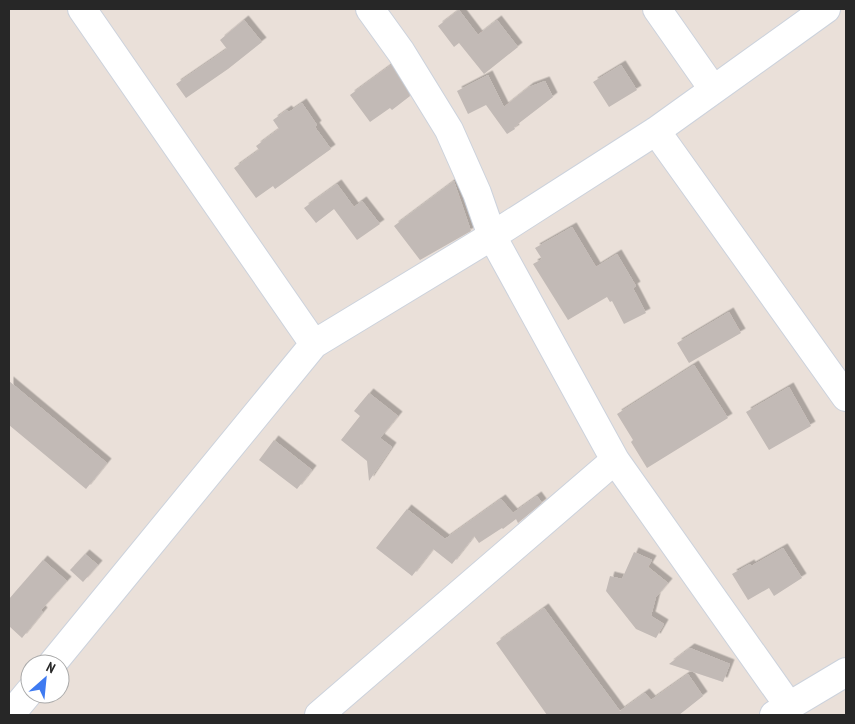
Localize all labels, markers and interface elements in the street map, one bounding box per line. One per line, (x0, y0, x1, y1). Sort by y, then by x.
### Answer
north arrow (20, 654, 70, 704)
text: N (43, 658, 58, 677)

